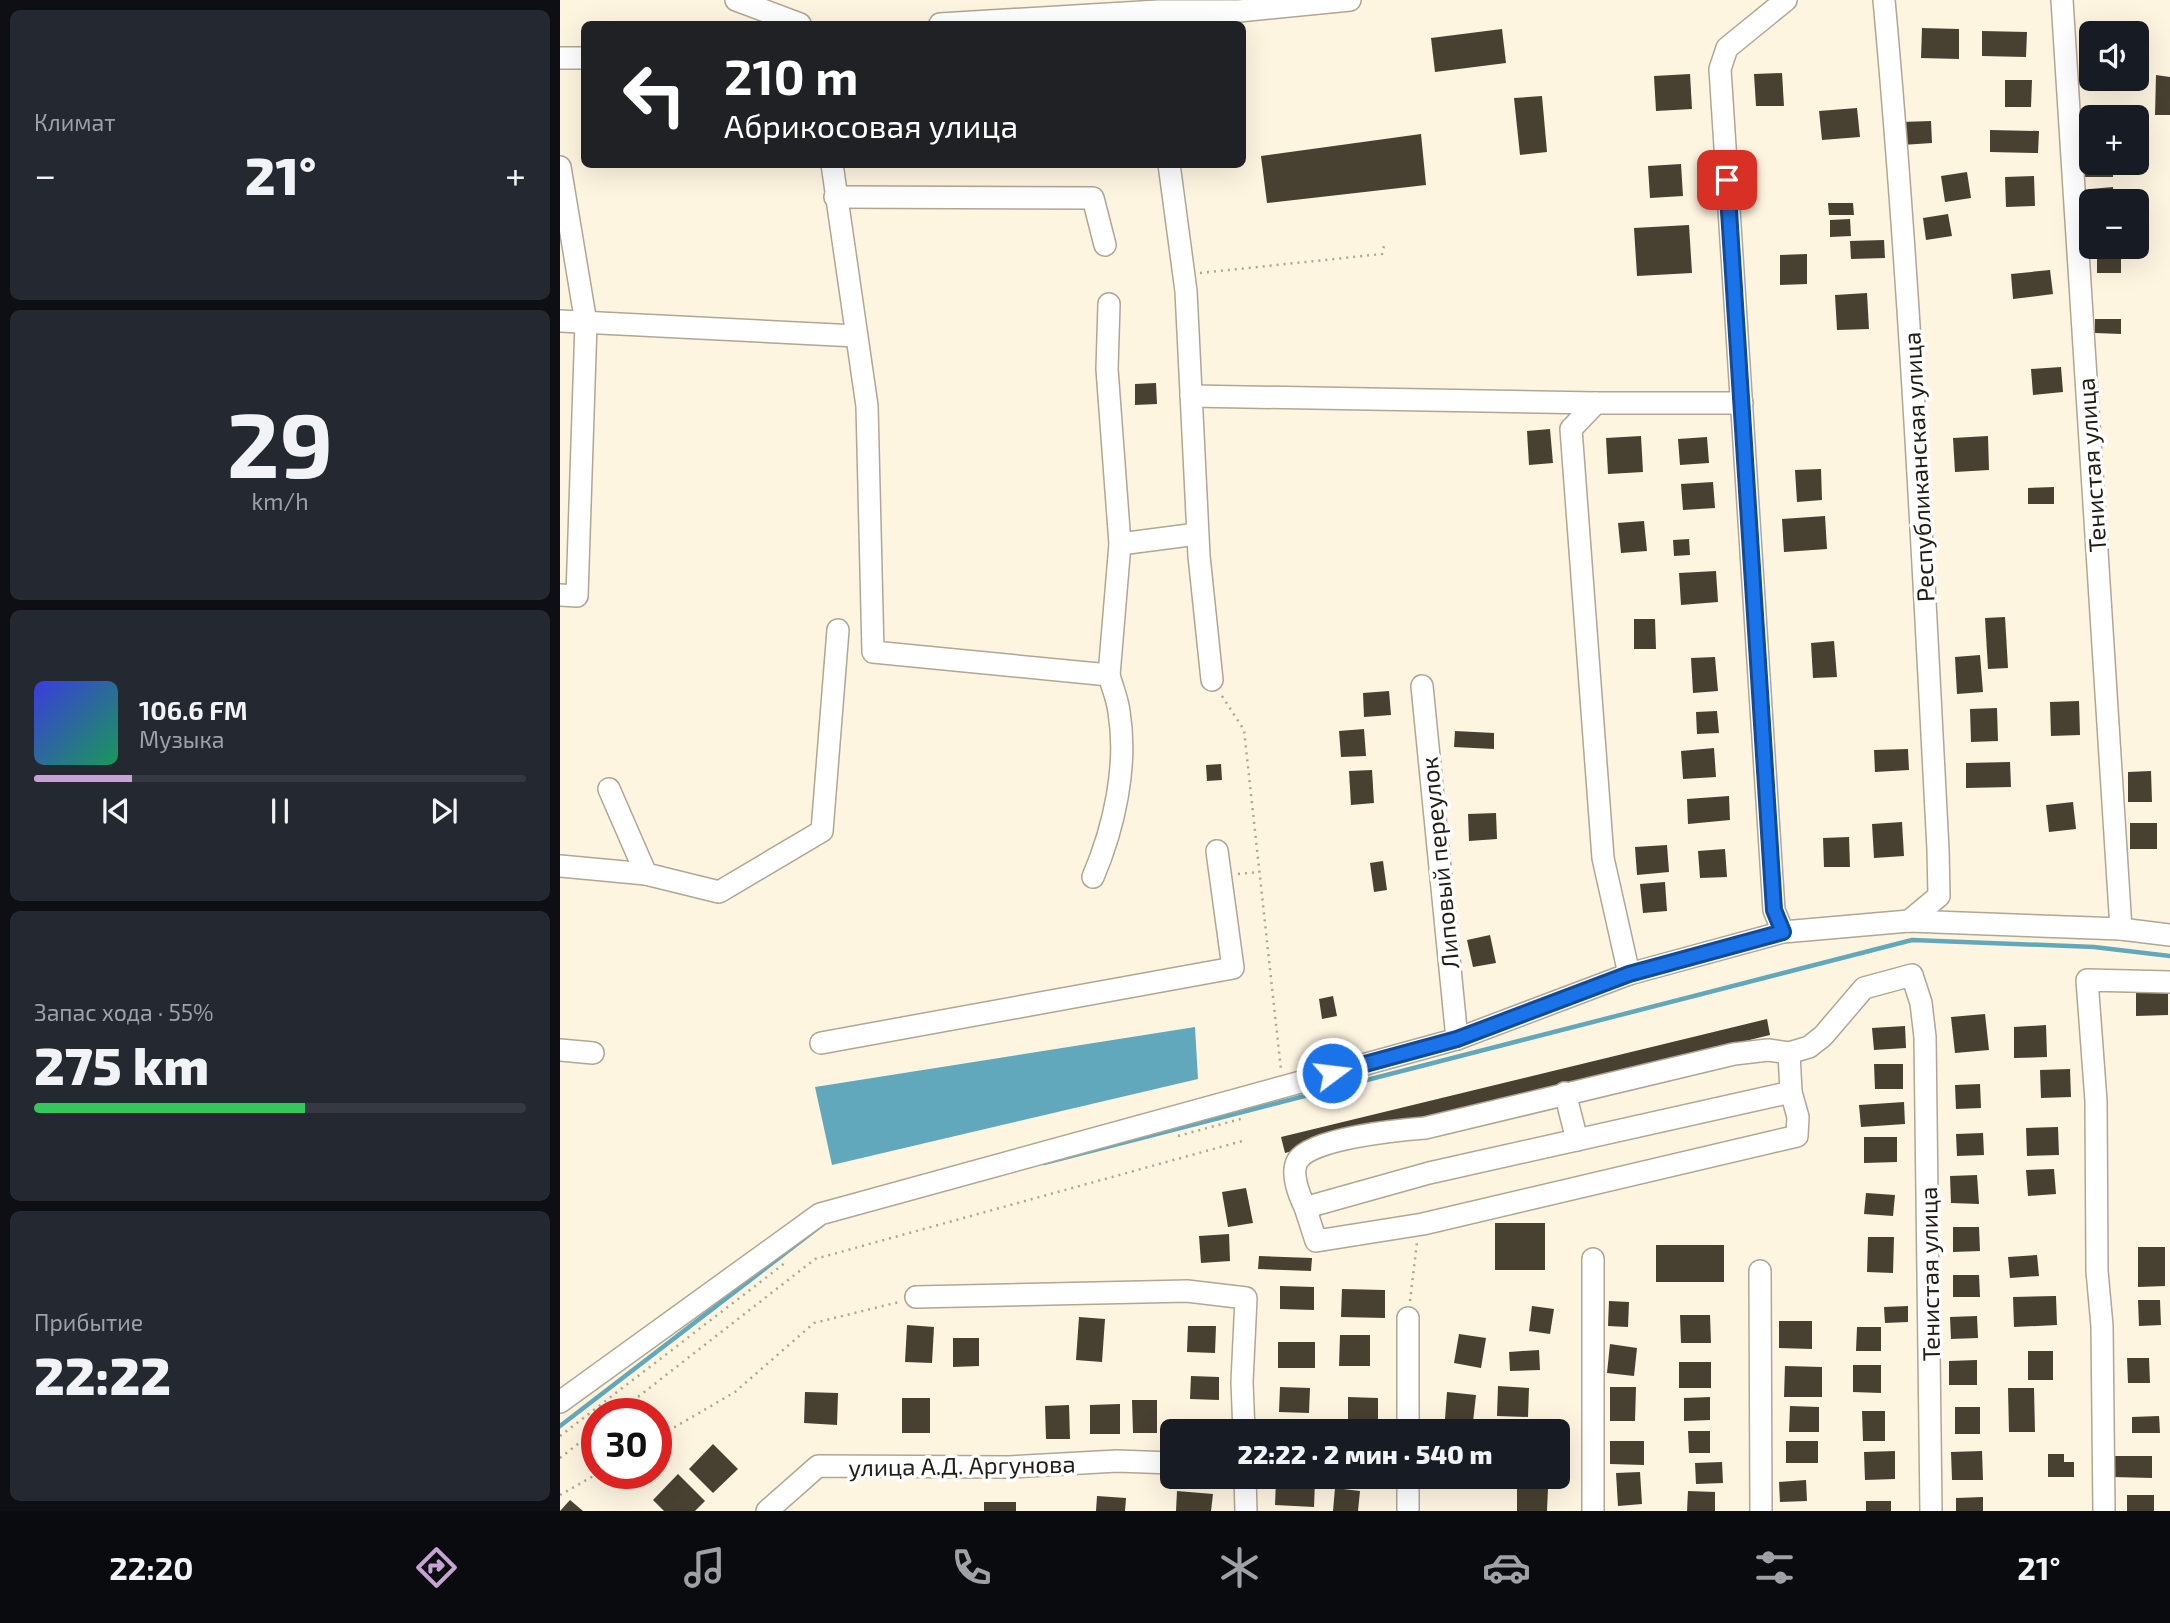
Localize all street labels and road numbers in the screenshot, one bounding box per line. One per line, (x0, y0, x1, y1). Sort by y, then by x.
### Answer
street label: Республиканская улица (1896, 331, 1941, 603)
street label: Тенистая улица (2070, 377, 2113, 553)
street label: Липовый переулок (1413, 755, 1466, 970)
street label: Тенистая улица (1913, 1186, 1946, 1362)
street label: улица А.Д. Аргунова (848, 1449, 1076, 1482)

